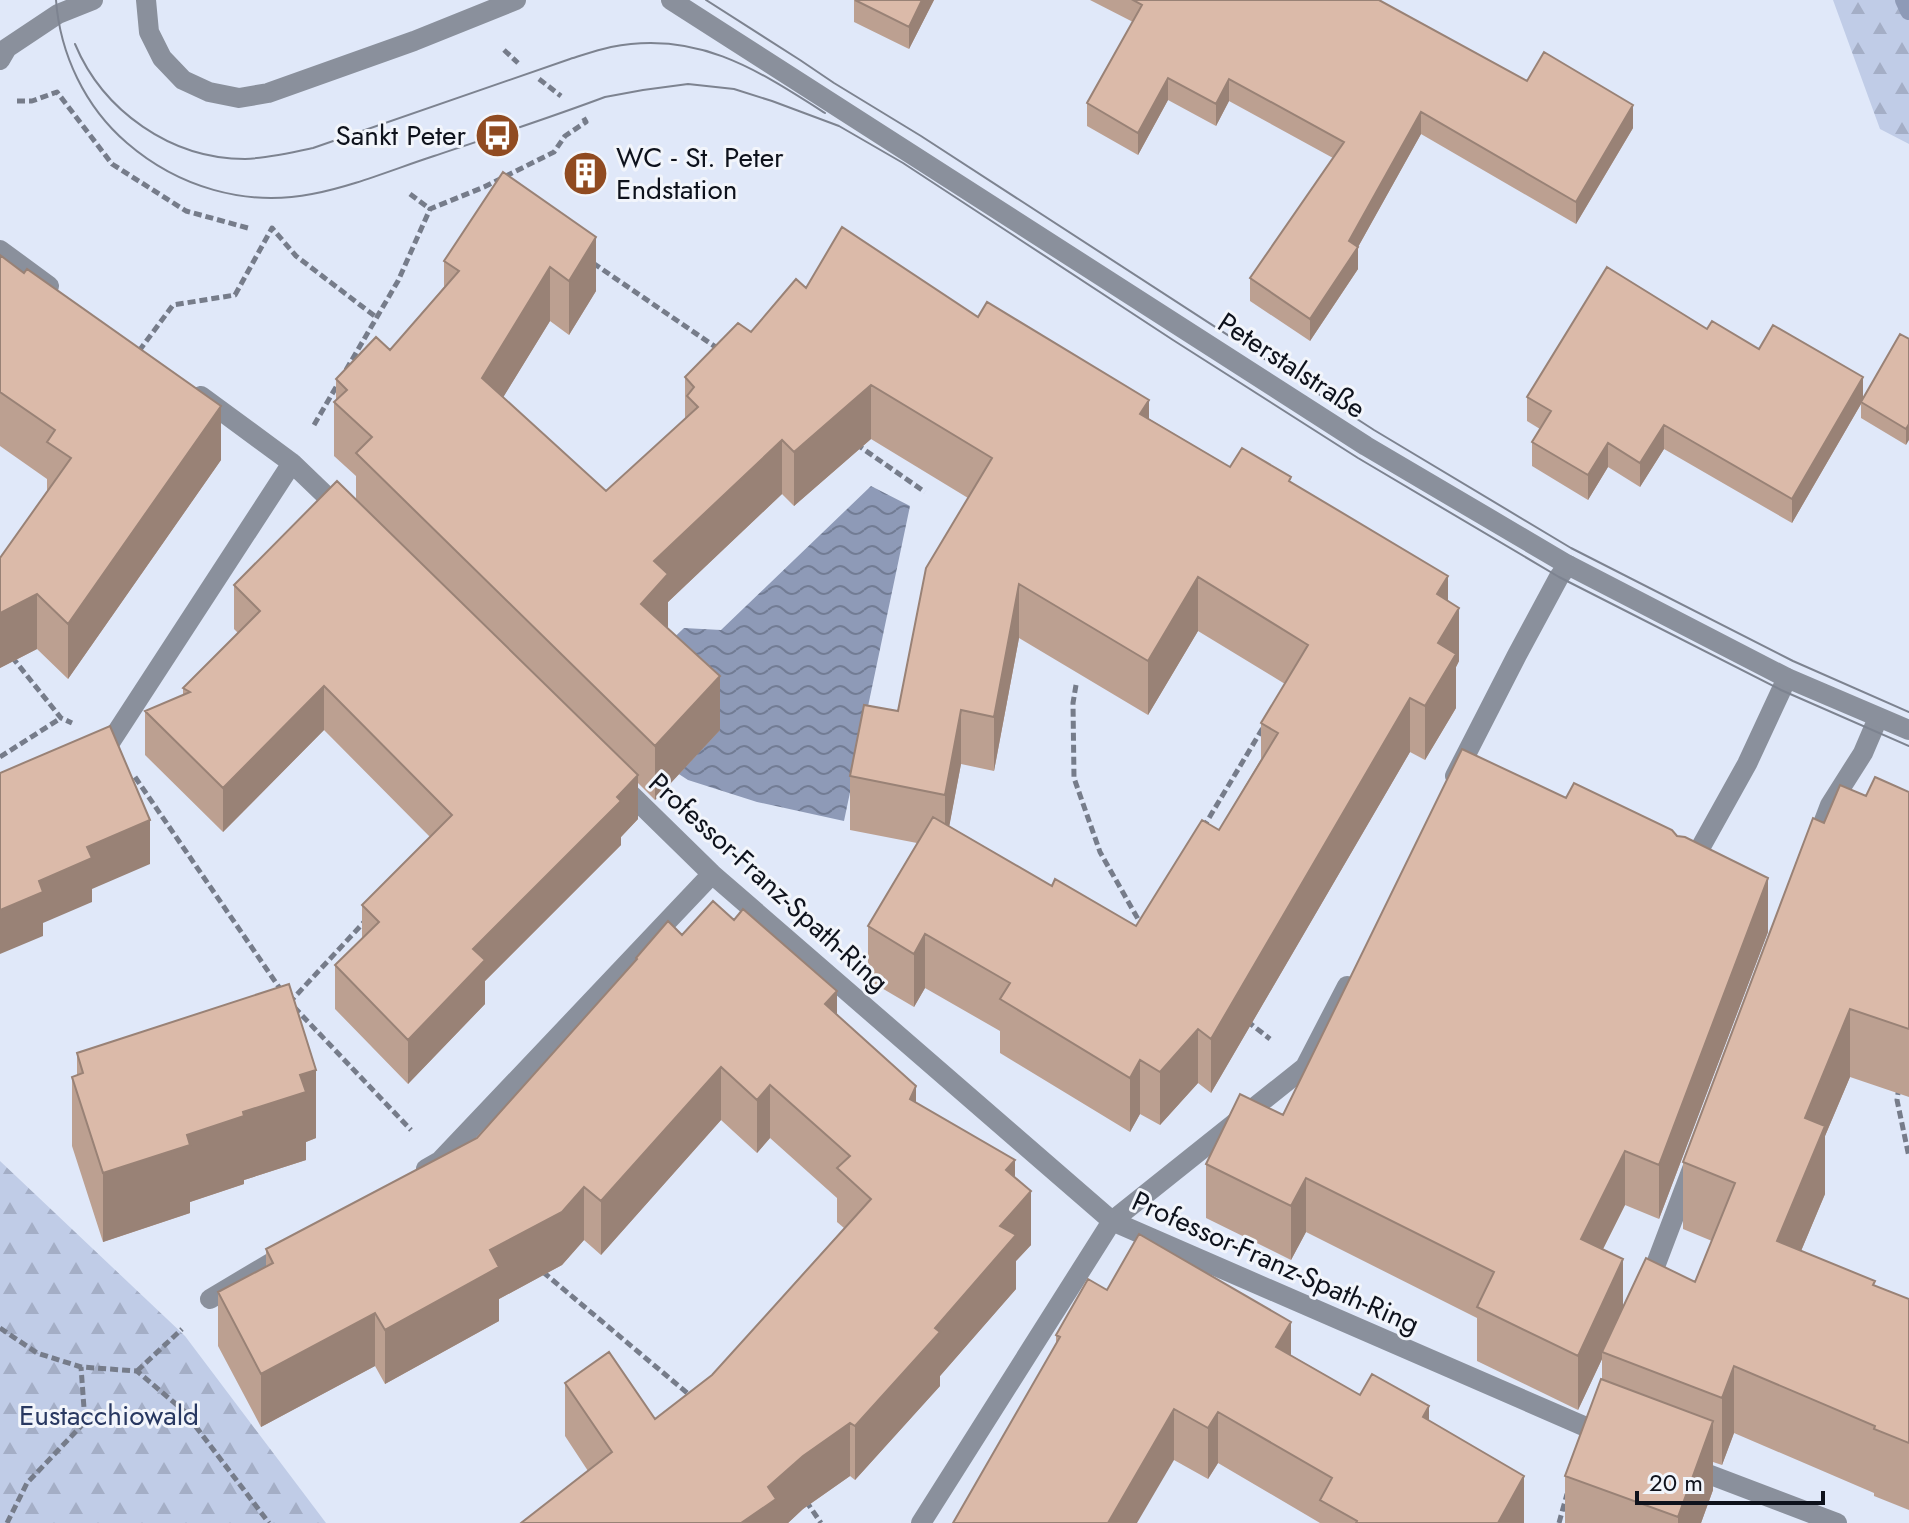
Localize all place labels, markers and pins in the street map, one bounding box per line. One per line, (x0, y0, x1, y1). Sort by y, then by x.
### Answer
bus stop icon: Sankt Peter (473, 111, 521, 159)
place label: Sankt Peter (335, 115, 466, 156)
place label: WC - St. Peter Endstation (616, 137, 784, 210)
building icon: WC - St. Peter Endstation (561, 149, 609, 197)

